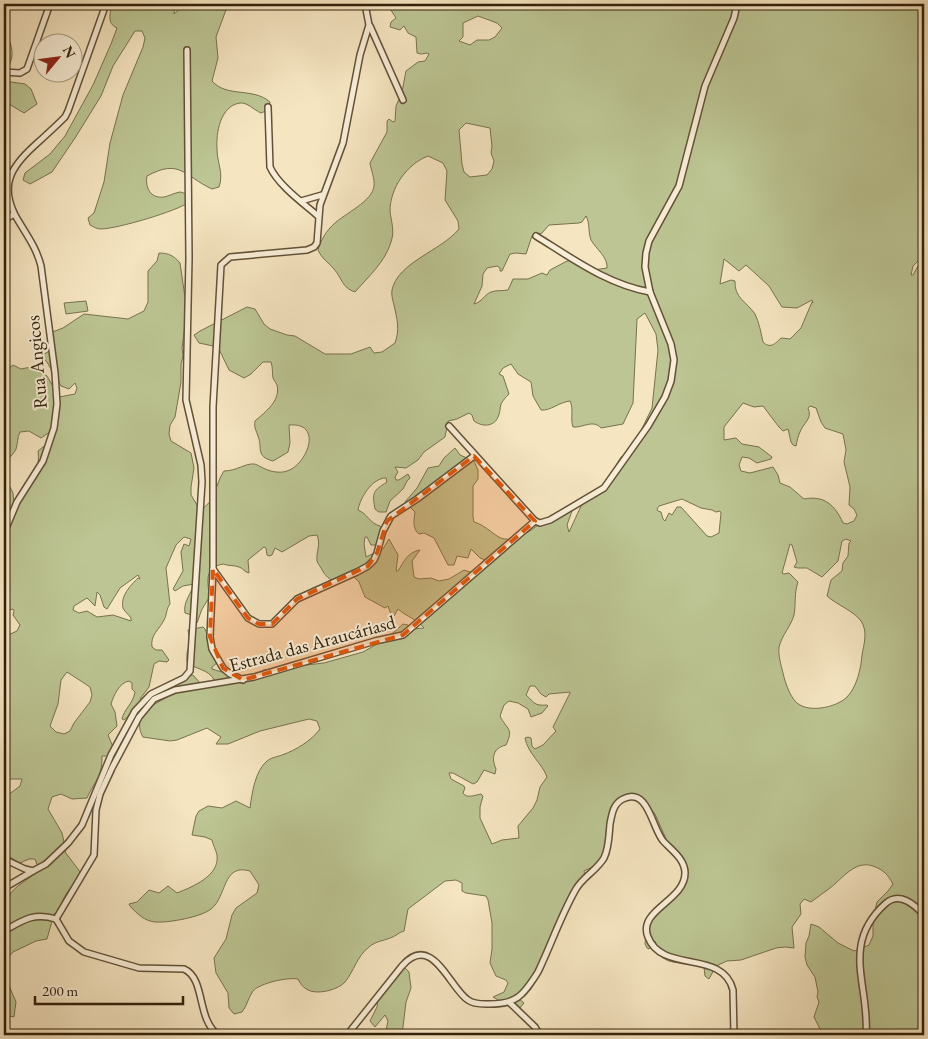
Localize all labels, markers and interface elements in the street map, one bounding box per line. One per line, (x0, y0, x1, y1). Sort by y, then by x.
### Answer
north arrow (32, 32, 82, 82)
text: N (59, 42, 80, 62)
street label: Rua Angicos (20, 314, 53, 410)
street label: Estrada das Araucáriasd (226, 609, 398, 678)
scale bar (35, 974, 182, 1006)
text: 200 m (42, 981, 79, 1000)

